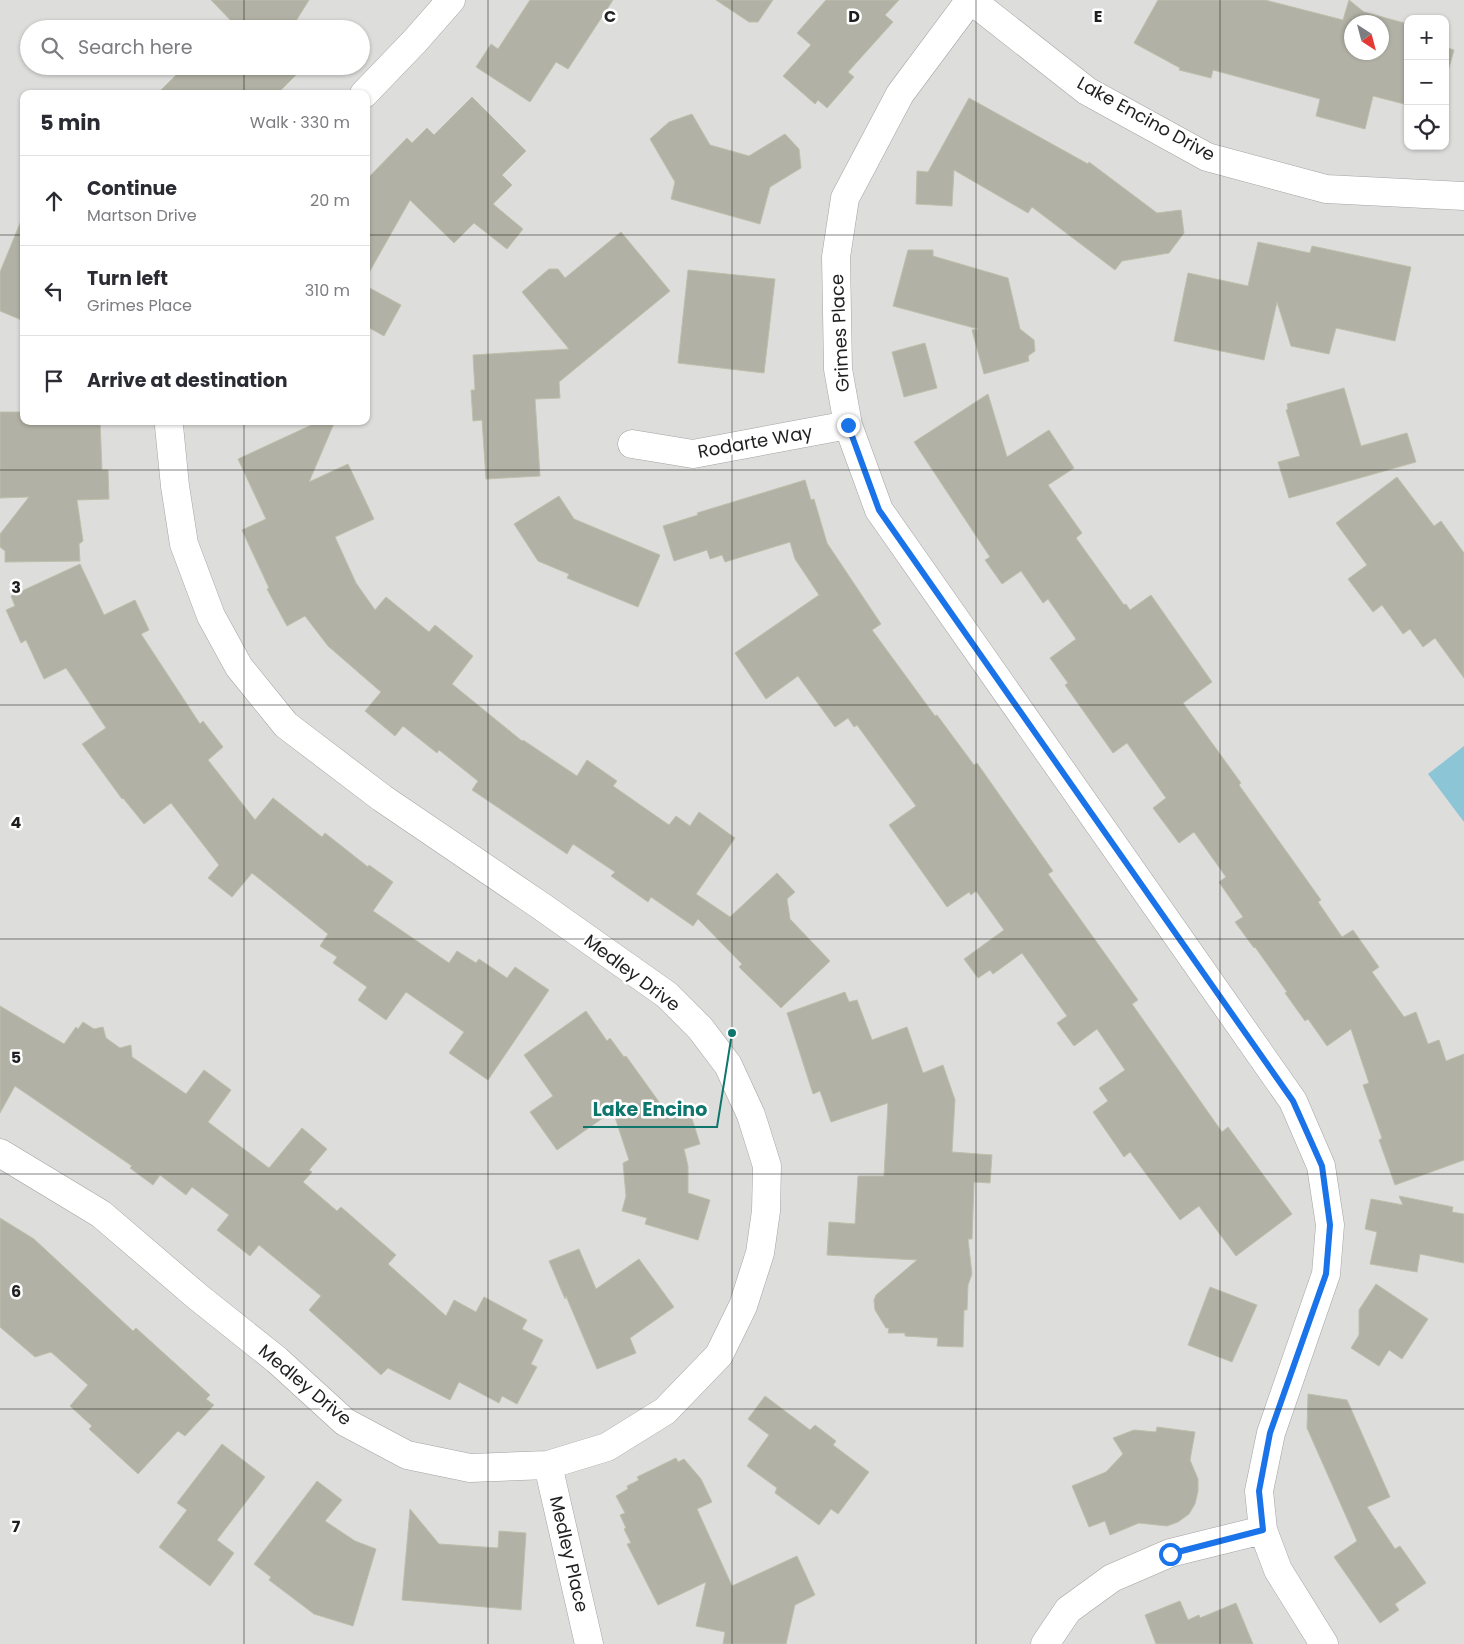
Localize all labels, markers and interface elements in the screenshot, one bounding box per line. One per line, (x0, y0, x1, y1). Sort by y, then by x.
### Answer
text: C (604, 5, 616, 28)
text: D (848, 5, 860, 28)
text: E (1094, 5, 1102, 28)
north arrow (1344, 15, 1389, 60)
map controls (1404, 15, 1449, 150)
button: + (1404, 15, 1449, 60)
search box (20, 20, 370, 75)
icon: search (38, 34, 66, 62)
text: Search here (78, 34, 192, 61)
button: − (1404, 60, 1449, 105)
street label: Lake Encino Drive (1073, 70, 1220, 167)
button: locate (1404, 105, 1449, 150)
text: 5 min (40, 108, 101, 137)
text: Walk · 330 m (250, 111, 350, 134)
text: Continue (87, 175, 177, 202)
icon: ahead (40, 187, 68, 215)
text: 20 m (310, 189, 350, 212)
text: Martson Drive (87, 204, 197, 227)
text: Turn left (87, 265, 168, 292)
street label: Grimes Place (824, 273, 855, 393)
icon: left (40, 277, 68, 305)
text: 310 m (305, 279, 350, 302)
text: Grimes Place (87, 294, 192, 317)
icon: arrive (40, 367, 68, 395)
text: Arrive at destination (87, 367, 288, 394)
route end (837, 414, 860, 437)
street label: Rodarte Way (696, 419, 814, 464)
text: 3 (11, 576, 21, 599)
text: 4 (11, 811, 22, 834)
street label: Medley Drive (579, 928, 686, 1017)
text: 5 (11, 1046, 21, 1069)
callout: Lake Encino (583, 1093, 717, 1127)
text: Lake Encino (593, 1096, 707, 1123)
text: 6 (11, 1280, 21, 1303)
street label: Medley Drive (253, 1338, 357, 1431)
street label: Medley Place (544, 1493, 595, 1614)
text: 7 (12, 1515, 21, 1538)
route start (1159, 1543, 1182, 1566)

